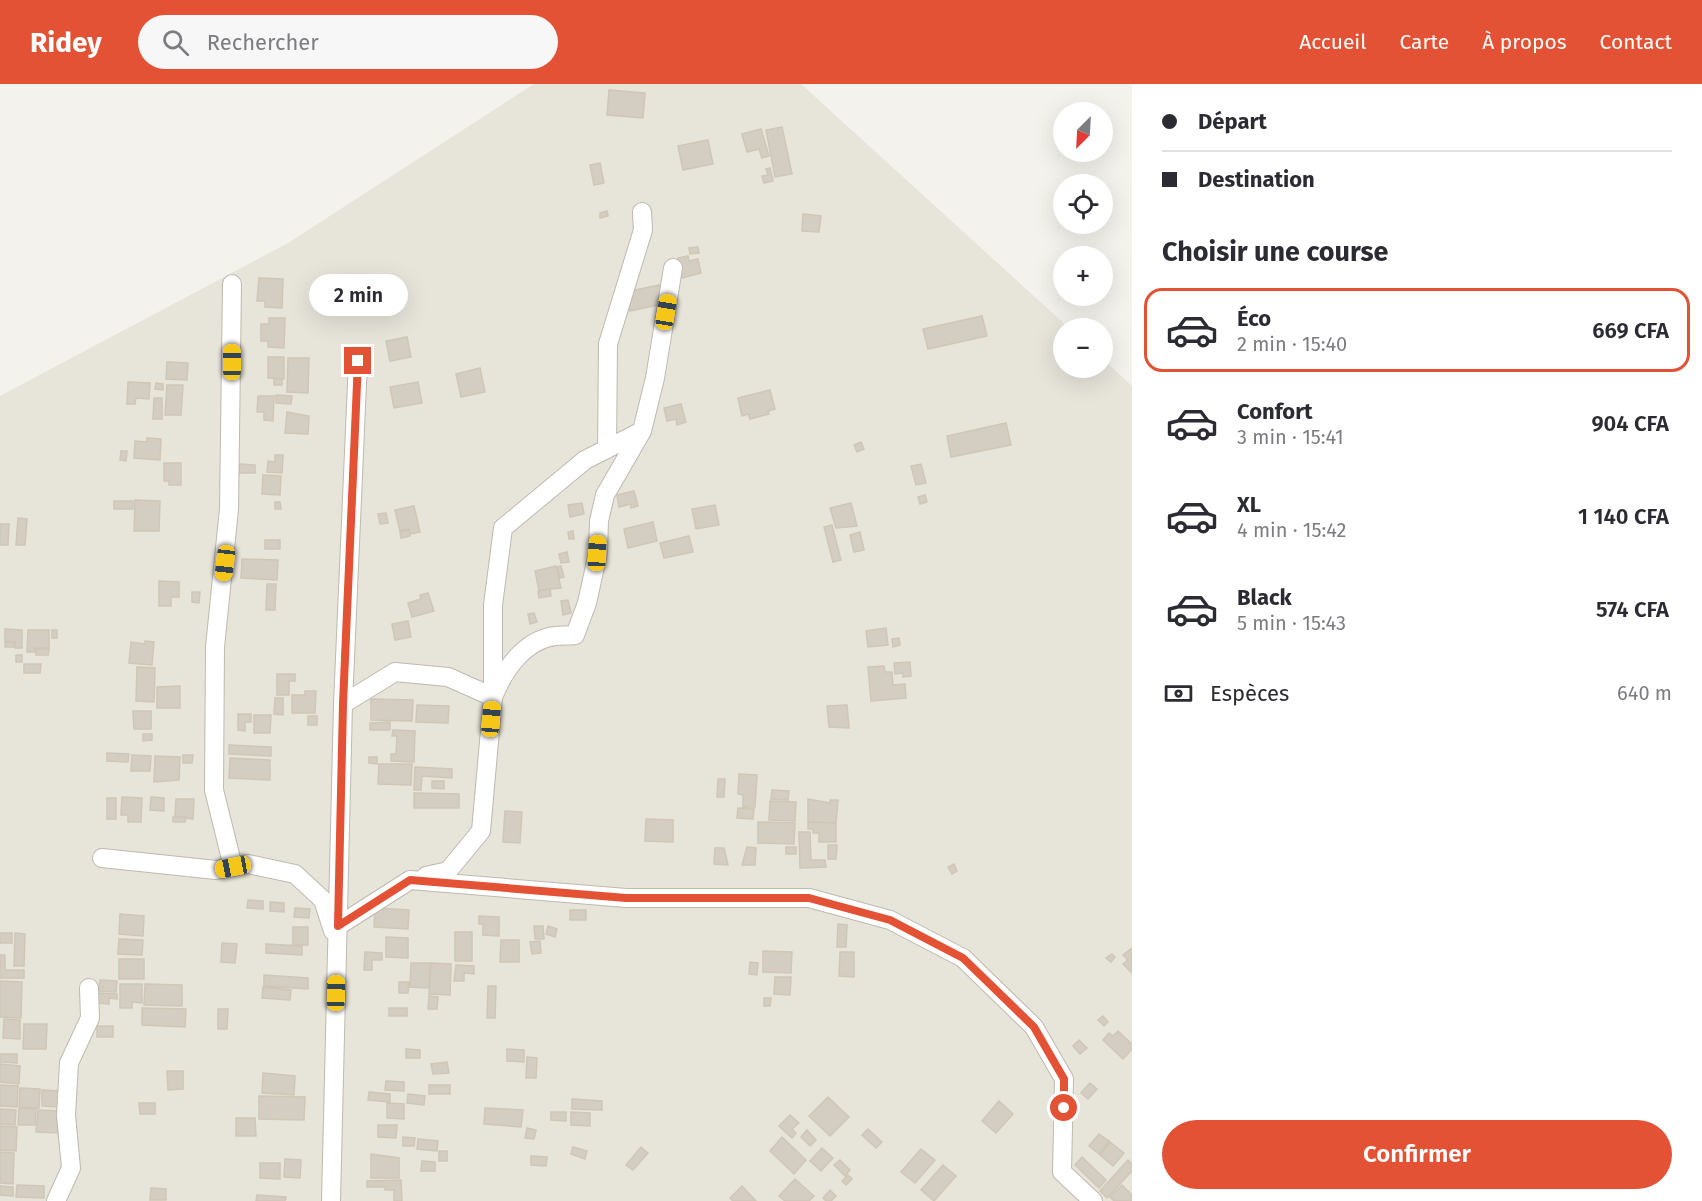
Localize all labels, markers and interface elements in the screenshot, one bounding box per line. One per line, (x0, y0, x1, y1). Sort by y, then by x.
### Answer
search box (138, 15, 558, 69)
text: Ridey (30, 26, 102, 59)
icon: search (159, 26, 192, 59)
text: Rechercher (207, 29, 319, 56)
text: Accueil (1299, 29, 1366, 55)
text: Carte (1399, 29, 1449, 55)
text: À propos (1482, 29, 1567, 55)
text: Contact (1600, 29, 1672, 55)
north arrow (1053, 102, 1113, 162)
map controls (1053, 102, 1113, 378)
text: Départ (1198, 108, 1267, 135)
text: Destination (1198, 166, 1315, 193)
button: locate (1053, 174, 1113, 234)
text: Choisir une course (1162, 236, 1388, 268)
button: + (1053, 246, 1113, 306)
callout: 2 min (308, 274, 407, 316)
text: 2 min (334, 283, 383, 307)
car (654, 293, 678, 331)
icon: car (1165, 303, 1219, 357)
text: Éco (1237, 305, 1271, 332)
text: 669 CFA (1592, 317, 1669, 344)
button: − (1053, 318, 1113, 378)
text: 2 min · 15:40 (1237, 332, 1347, 356)
car (223, 344, 241, 380)
route end (344, 347, 371, 374)
icon: car (1165, 396, 1219, 450)
text: Confort (1237, 398, 1313, 425)
text: 904 CFA (1591, 410, 1669, 437)
text: 3 min · 15:41 (1237, 425, 1344, 449)
icon: car (1165, 489, 1219, 543)
text: XL (1237, 491, 1261, 518)
text: 1 140 CFA (1578, 503, 1669, 530)
text: 4 min · 15:42 (1237, 518, 1346, 542)
car (587, 535, 607, 571)
car (214, 544, 236, 582)
icon: car (1165, 582, 1219, 636)
text: Black (1237, 584, 1292, 611)
text: 574 CFA (1596, 596, 1669, 623)
text: 5 min · 15:43 (1237, 611, 1346, 635)
icon: cash (1162, 677, 1195, 710)
text: Espèces (1210, 680, 1289, 707)
text: 640 m (1617, 681, 1672, 705)
car (480, 700, 502, 738)
car (214, 855, 252, 879)
car (327, 975, 345, 1011)
route start (1050, 1094, 1077, 1121)
button: Confirmer (1162, 1120, 1672, 1189)

